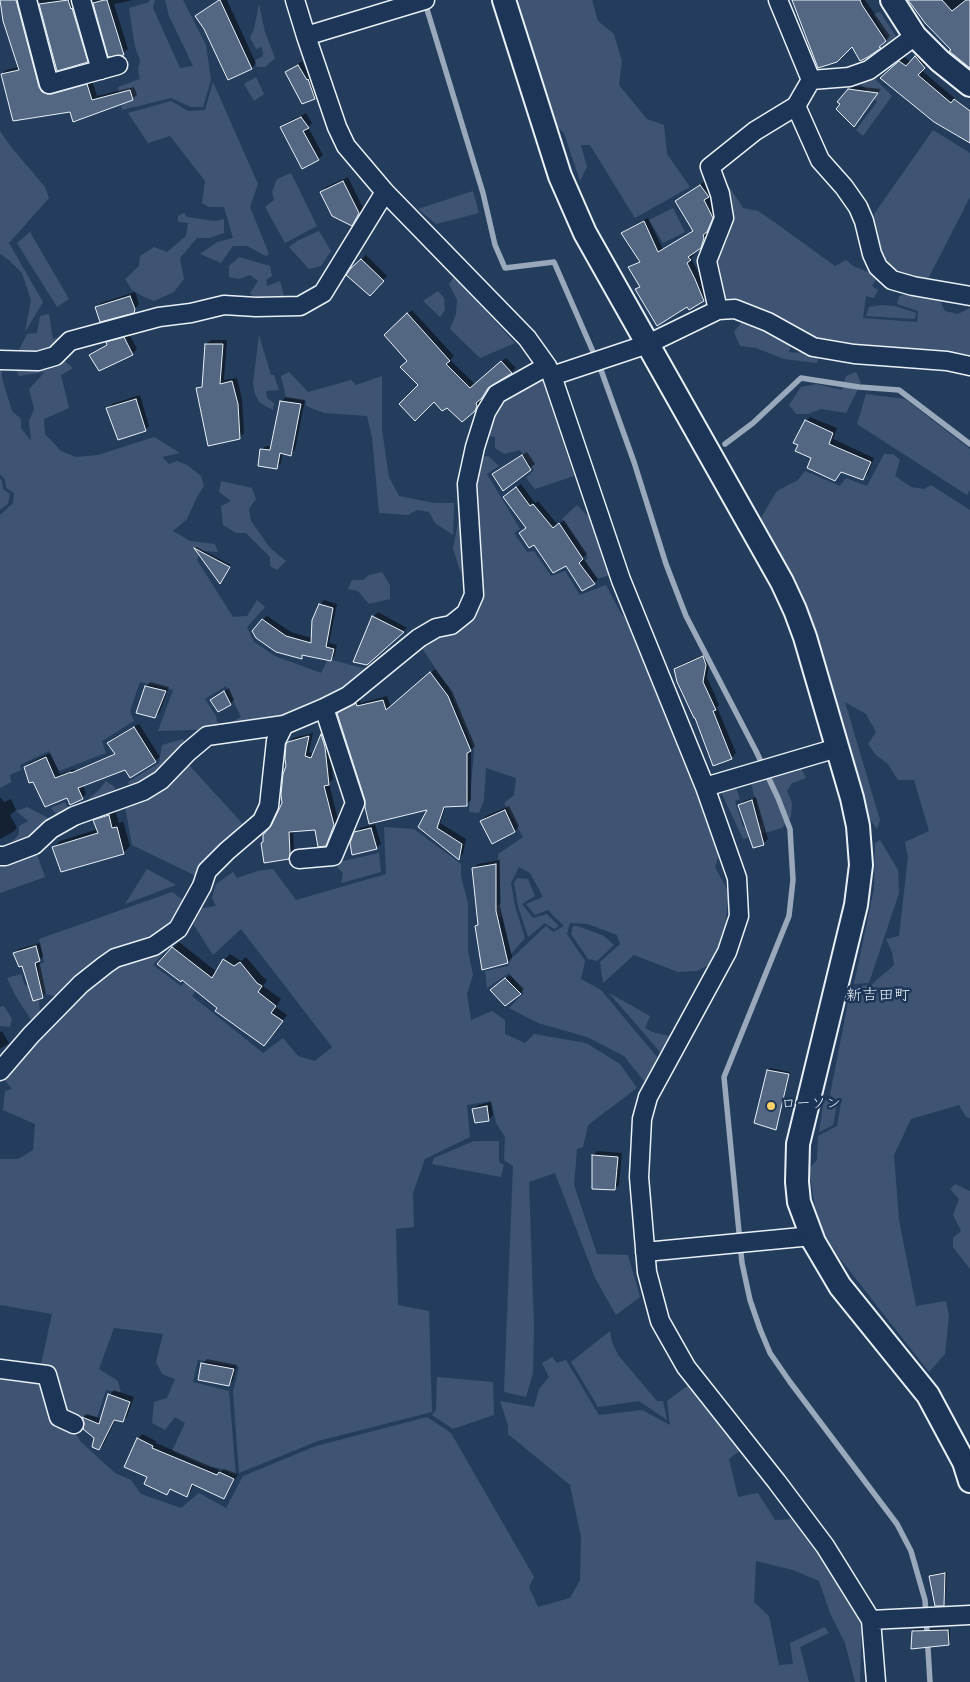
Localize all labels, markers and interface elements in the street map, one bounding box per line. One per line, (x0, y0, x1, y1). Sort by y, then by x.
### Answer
district label: 新吉田町 (846, 988, 910, 1008)
place label: ローソン (781, 1097, 841, 1115)
marker: ローソン (765, 1100, 777, 1112)

